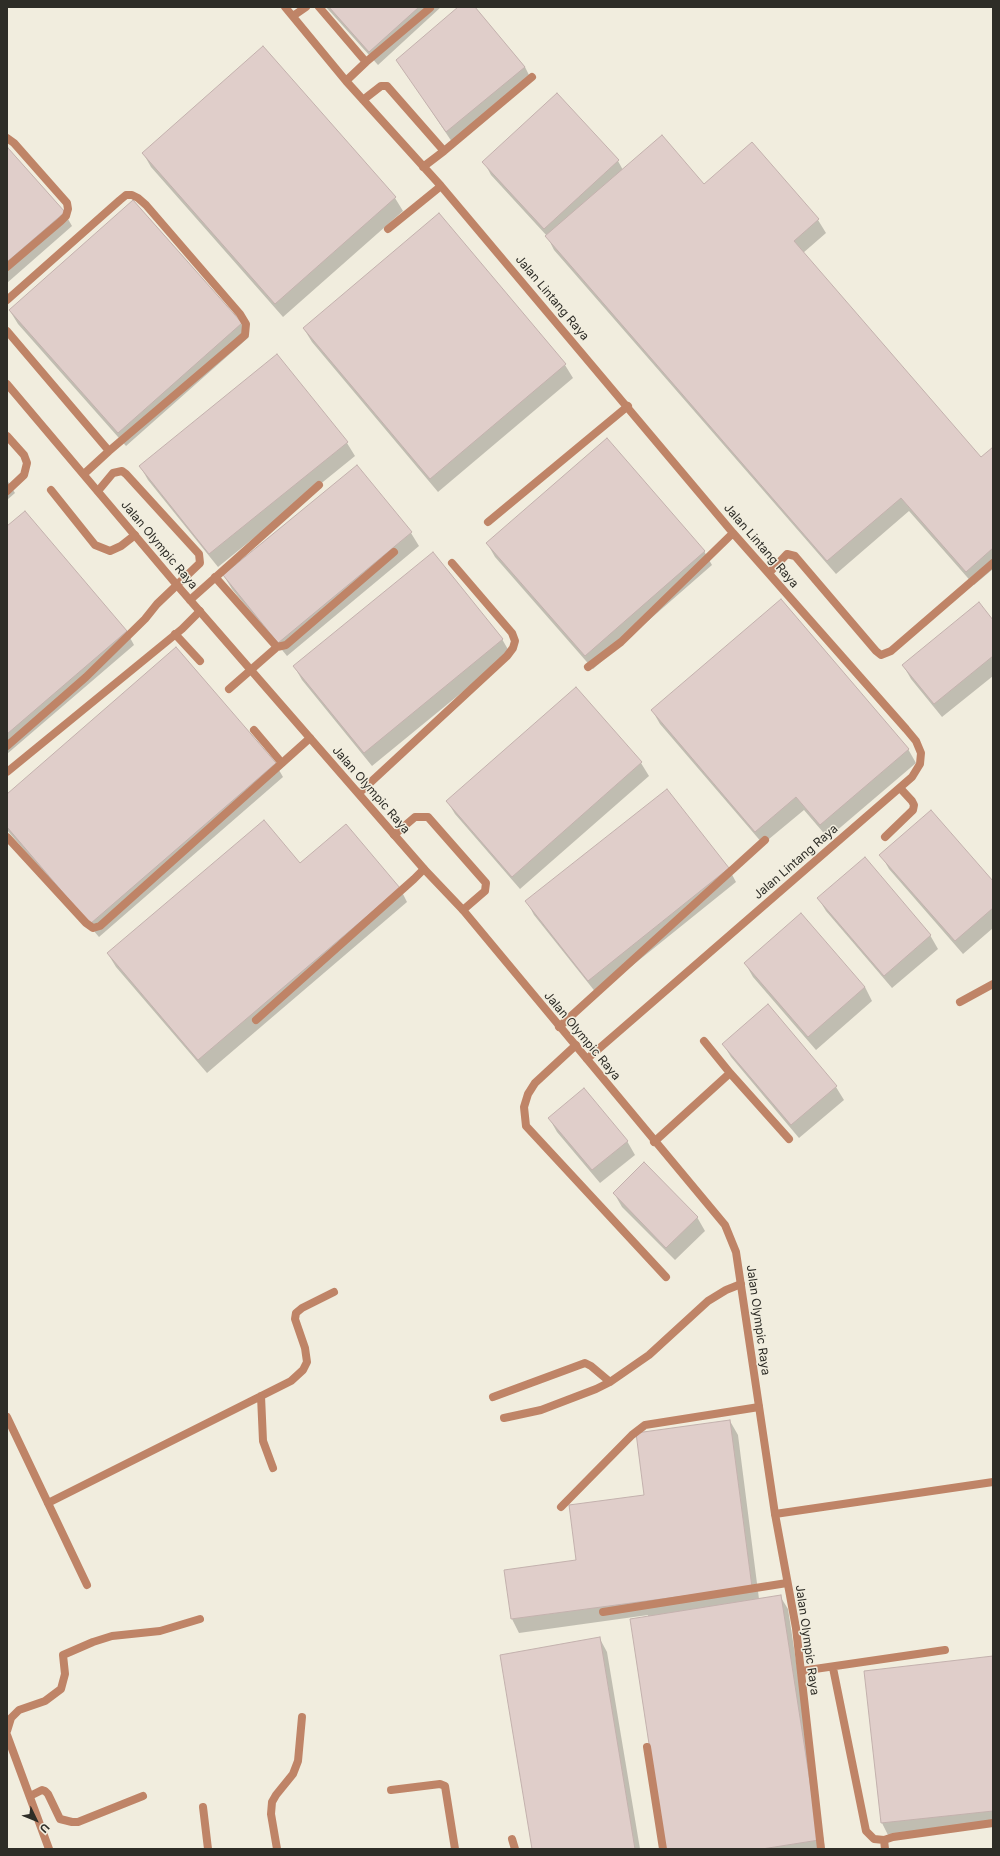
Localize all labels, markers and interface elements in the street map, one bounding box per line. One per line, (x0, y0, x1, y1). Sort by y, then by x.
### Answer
street label: Jalan Lintang Raya (512, 253, 592, 343)
street label: Jalan Olympic Raya (118, 498, 200, 592)
street label: Jalan Lintang Raya (721, 501, 801, 591)
street label: Jalan Olympic Raya (329, 743, 413, 837)
street label: Jalan Lintang Raya (751, 822, 841, 902)
street label: Jalan Olympic Raya (541, 989, 623, 1083)
street label: Jalan Olympic Raya (743, 1264, 773, 1376)
street label: Jalan Olympic Raya (792, 1584, 822, 1696)
north arrow (16, 1800, 56, 1840)
text: U (37, 1820, 53, 1836)

